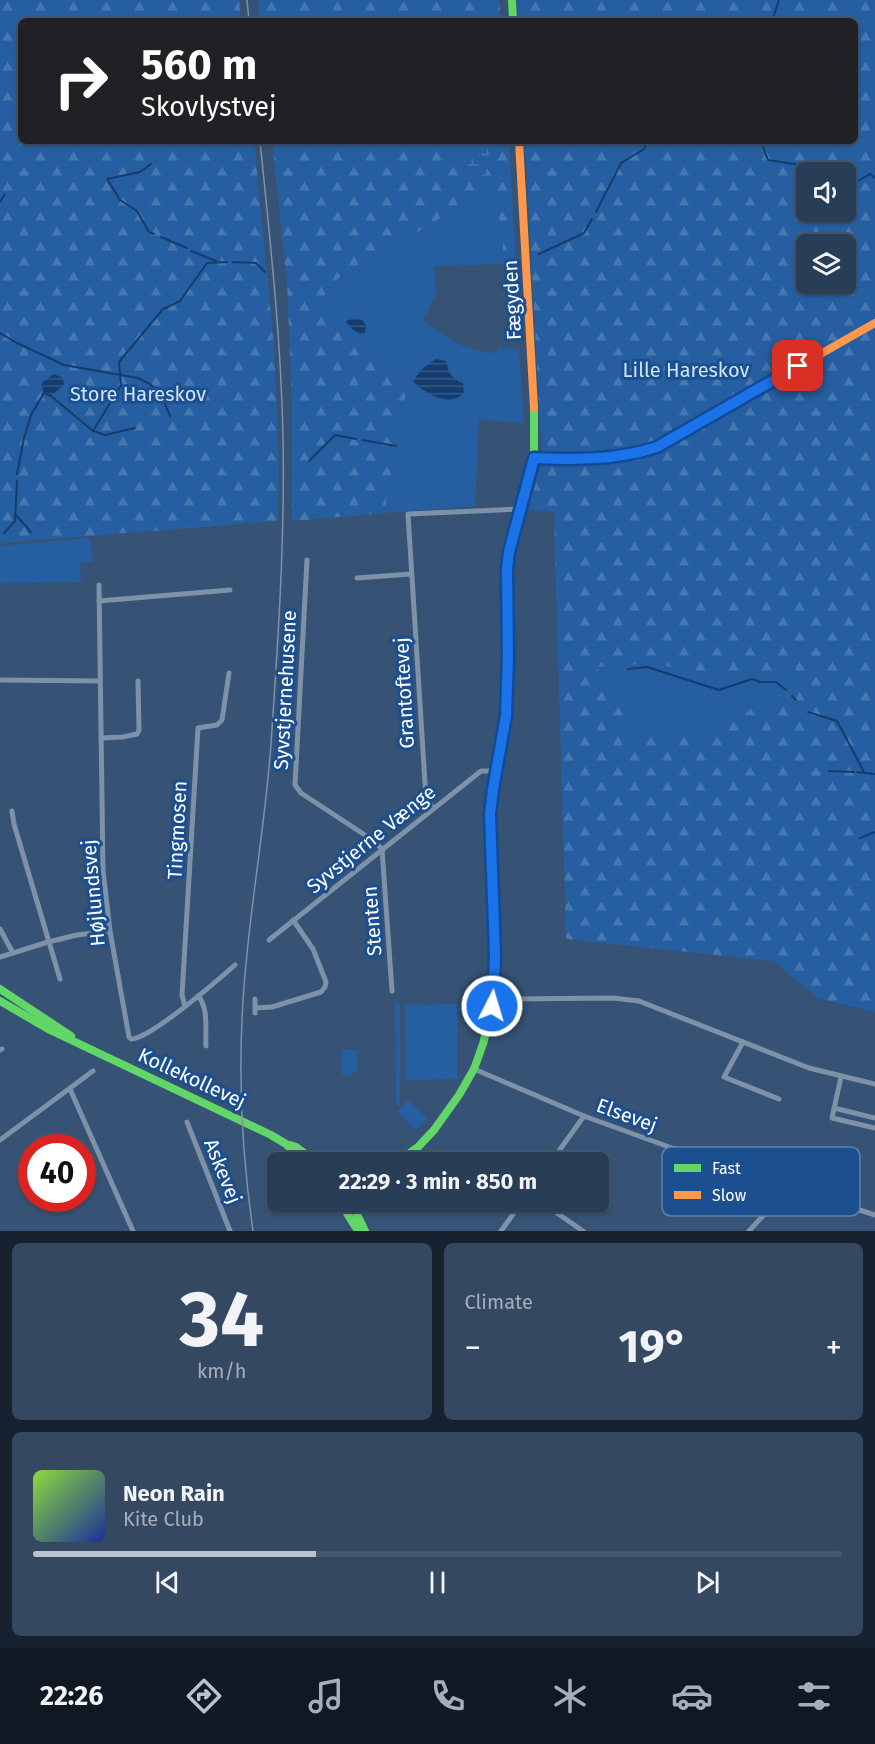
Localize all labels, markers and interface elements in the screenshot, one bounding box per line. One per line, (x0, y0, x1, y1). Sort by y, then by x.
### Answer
text: 560 m (141, 40, 257, 90)
icon: right (42, 42, 120, 120)
text: Skovlystvej (141, 91, 277, 123)
map controls (796, 162, 856, 294)
button: sound (796, 162, 856, 222)
button: layers (796, 234, 856, 294)
street label: Fægyden (498, 259, 526, 341)
pin (772, 340, 823, 391)
icon: arrive (781, 349, 814, 382)
park label: Lille Hareskov (623, 358, 750, 382)
park label: Store Hareskov (70, 382, 206, 406)
street label: Syvstjernehusene (269, 610, 301, 770)
street label: Grantoftevej (389, 637, 419, 749)
street label: Tingmosen (162, 780, 192, 880)
street label: Syvstjerne Vænge (302, 780, 440, 898)
street label: Højlundsvej (76, 838, 110, 948)
street label: Stenten (358, 885, 386, 957)
position arrow (460, 974, 524, 1038)
street label: Kollekollevej (134, 1043, 250, 1113)
street label: Elsevej (593, 1093, 661, 1137)
speed limit sign: 40 (18, 1134, 96, 1212)
street label: Askevej (199, 1135, 247, 1207)
legend (662, 1147, 860, 1216)
text: Fast (712, 1159, 741, 1178)
text: 22:29 · 3 min · 850 m (339, 1168, 537, 1195)
text: Slow (712, 1186, 747, 1205)
text: 34 (180, 1273, 264, 1367)
text: Climate (465, 1290, 533, 1314)
text: 19° (619, 1320, 688, 1374)
text: − (465, 1328, 481, 1368)
text: + (826, 1328, 842, 1368)
text: km/h (197, 1359, 247, 1383)
text: Neon Rain (123, 1480, 225, 1507)
text: Kite Club (123, 1507, 204, 1531)
icon: previous (151, 1566, 184, 1599)
icon: pause (421, 1566, 454, 1599)
icon: next (691, 1566, 724, 1599)
icon: directions (183, 1675, 225, 1717)
icon: music (305, 1675, 347, 1717)
icon: phone (427, 1675, 469, 1717)
icon: climate (549, 1675, 591, 1717)
icon: car (671, 1675, 713, 1717)
icon: filters (793, 1675, 835, 1717)
text: 22:26 (40, 1680, 104, 1712)

